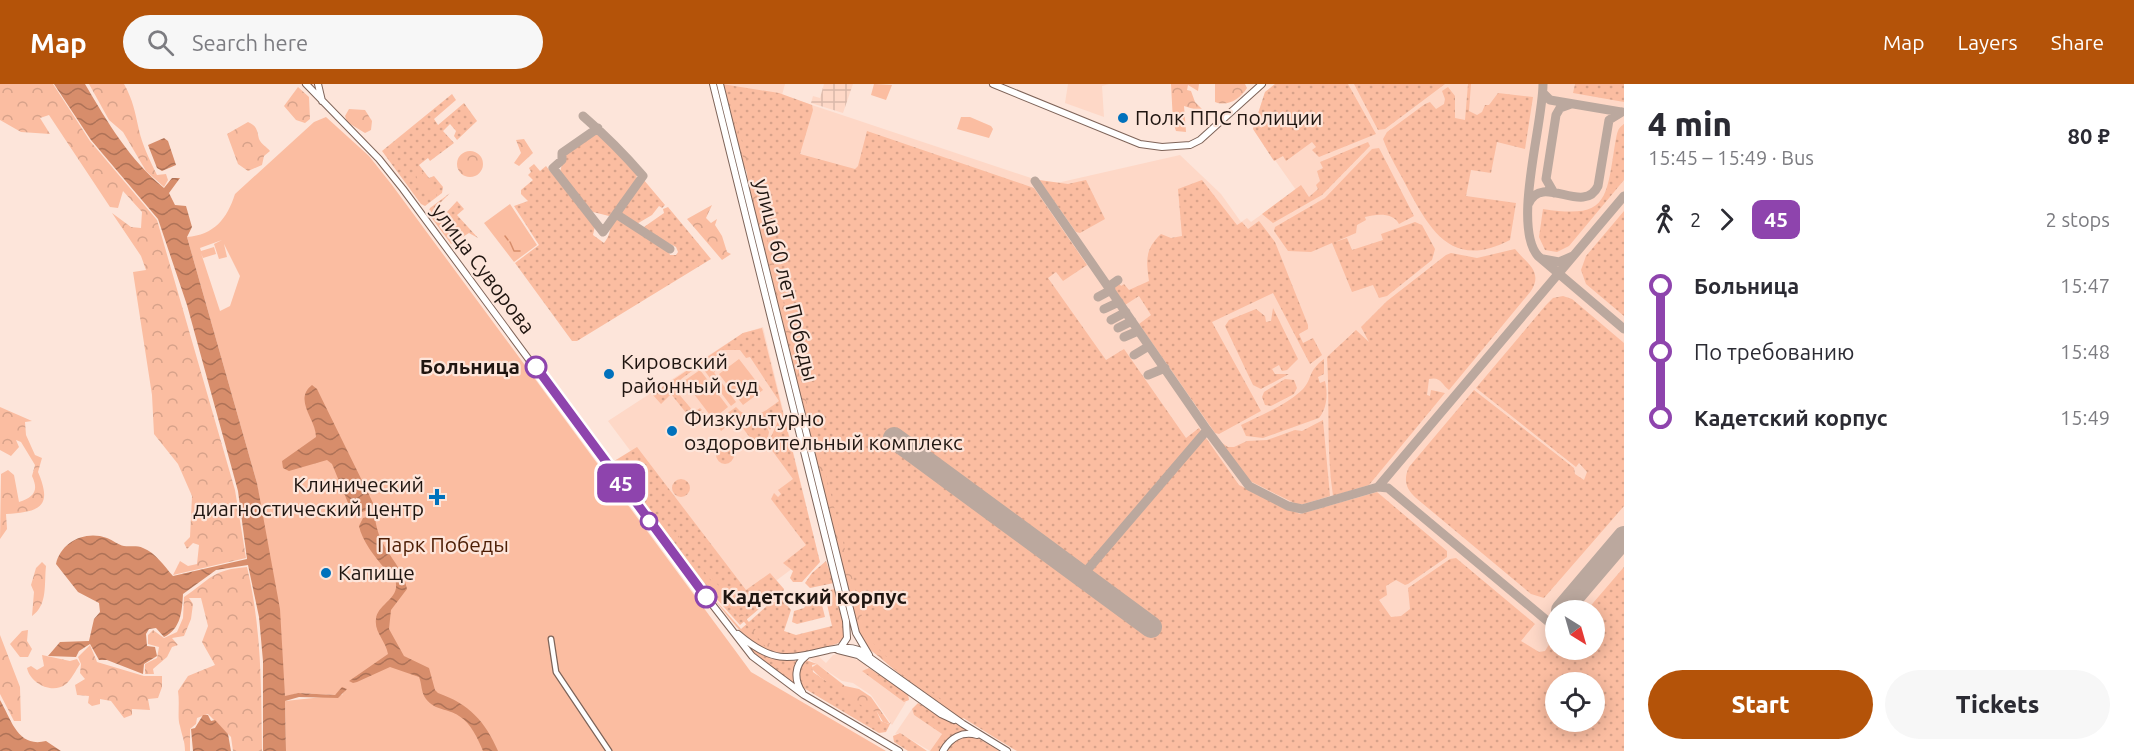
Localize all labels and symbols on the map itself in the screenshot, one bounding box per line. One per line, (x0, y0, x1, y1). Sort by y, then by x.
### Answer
place label: Полк ППС полиции (1135, 105, 1322, 129)
marker: Полк ППС полиции (1116, 111, 1130, 125)
street label: улица 60 лет Победы (750, 176, 824, 383)
street label: улица Суворова (427, 199, 540, 338)
place label: Кировский районный суд (621, 349, 758, 397)
place label: Больница (420, 354, 520, 378)
marker: Больница (525, 356, 547, 378)
marker: Кировский районный суд (602, 367, 616, 381)
place label: Физкультурно оздоровительный комплекс (684, 406, 963, 454)
marker: Физкультурно оздоровительный комплекс (665, 424, 679, 438)
line badge: 45 (594, 464, 648, 502)
place label: Клинический диагностический центр (193, 472, 424, 520)
marker: Клинический диагностический центр (428, 488, 446, 506)
unlabelled marker (640, 512, 658, 530)
park label: Парк Победы (377, 532, 509, 556)
place label: Капище (338, 560, 415, 584)
marker: Капище (319, 566, 333, 580)
place label: Кадетский корпус (722, 584, 907, 608)
marker: Кадетский корпус (695, 586, 717, 608)
north arrow (1545, 600, 1605, 660)

